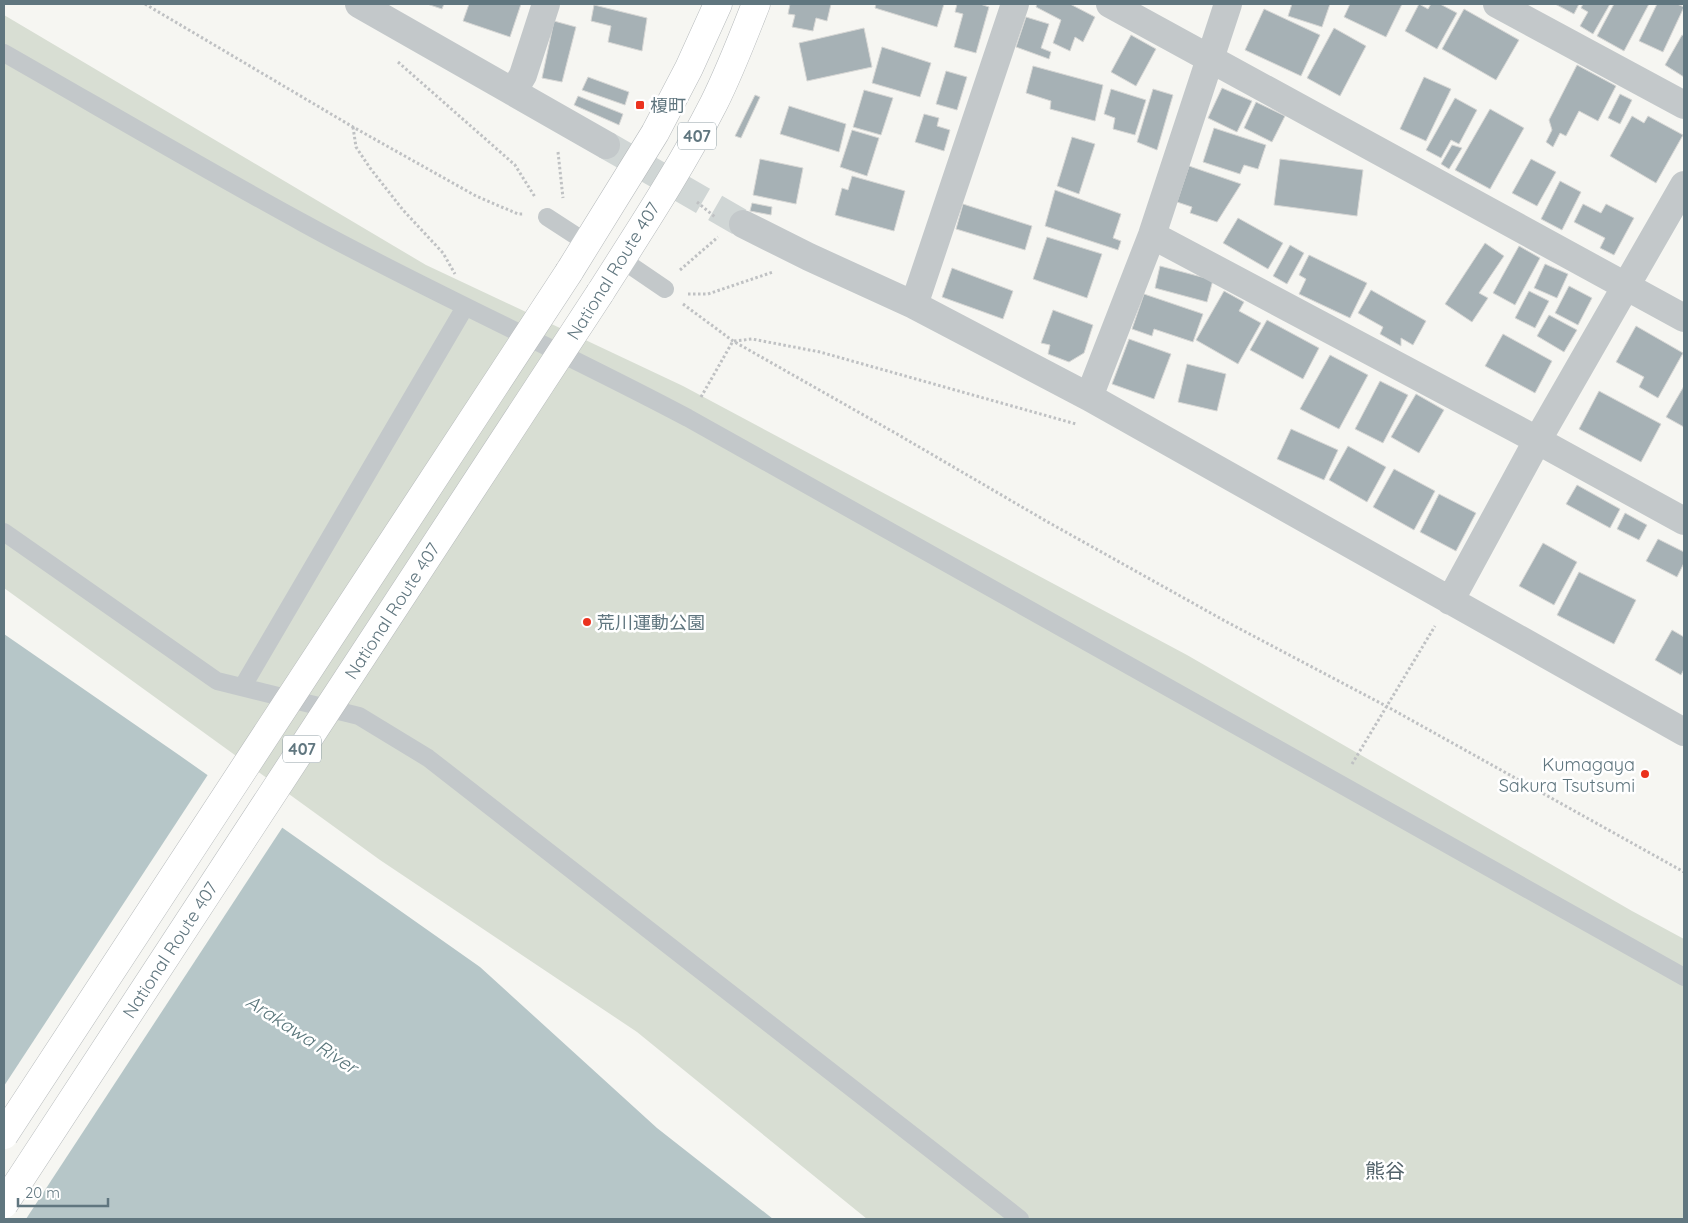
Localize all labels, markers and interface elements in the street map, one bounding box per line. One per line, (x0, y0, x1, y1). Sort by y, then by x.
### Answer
place label: 榎町 (650, 94, 686, 117)
marker: 榎町 (634, 99, 646, 111)
road number: 407 (678, 122, 716, 150)
street label: National Route 407 (561, 198, 665, 344)
street label: National Route 407 (339, 539, 445, 683)
place label: 荒川運動公園 (597, 611, 705, 634)
marker: 荒川運動公園 (581, 616, 593, 628)
road number: 407 (283, 736, 321, 762)
place label: Kumagaya Sakura Tsutsumi (1499, 753, 1635, 797)
marker: Kumagaya Sakura Tsutsumi (1639, 768, 1651, 780)
street label: National Route 407 (117, 878, 223, 1022)
water label: Arakawa River (242, 989, 365, 1080)
district label: 熊谷 (1365, 1158, 1405, 1183)
scale bar (18, 1176, 108, 1208)
text: 20 m (25, 1183, 60, 1202)

